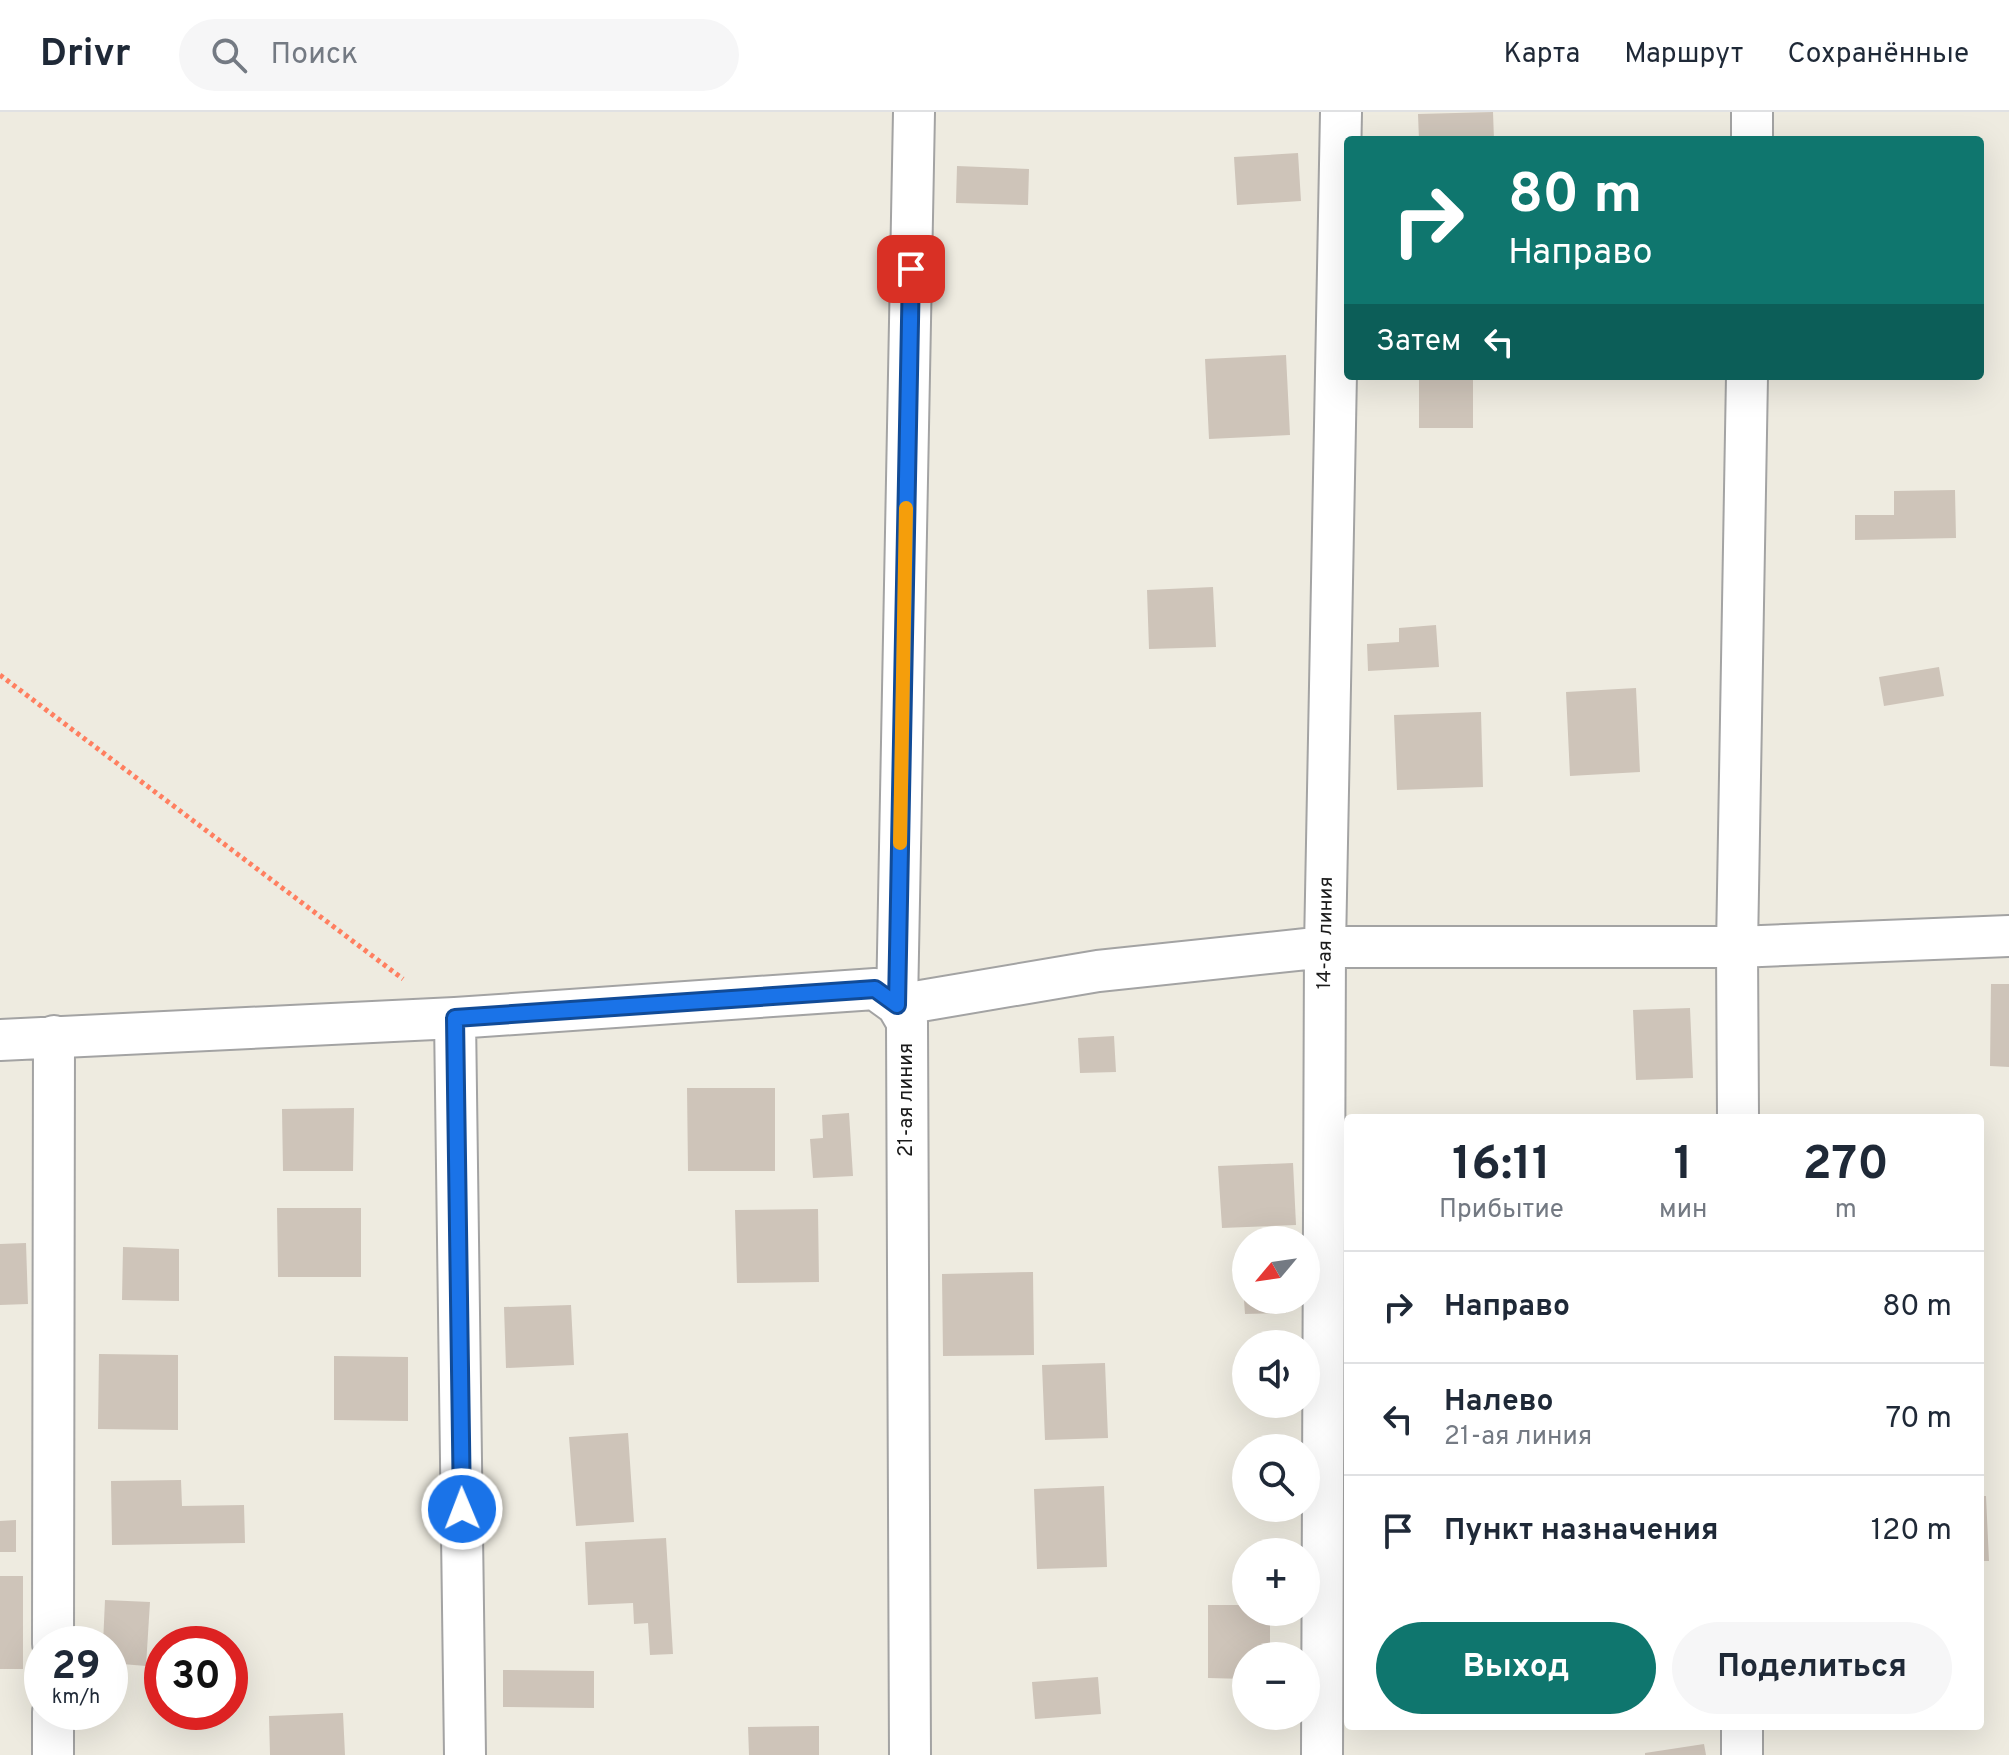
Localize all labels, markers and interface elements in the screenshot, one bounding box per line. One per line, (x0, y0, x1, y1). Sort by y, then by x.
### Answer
search box (179, 19, 739, 91)
text: Drivr (40, 31, 131, 80)
icon: search (207, 33, 251, 77)
text: Поиск (271, 37, 358, 74)
text: Карта (1504, 37, 1580, 73)
text: Маршрут (1624, 37, 1743, 73)
text: Сохранённые (1787, 37, 1969, 73)
text: 80 m (1508, 162, 1642, 232)
icon: right (1376, 168, 1480, 272)
text: Направо (1508, 231, 1653, 277)
pin (877, 235, 945, 303)
icon: arrive (889, 247, 933, 291)
icon: left (1477, 320, 1521, 364)
text: Затем (1376, 324, 1461, 361)
street label: 14-ая линия (1312, 876, 1340, 990)
street label: 21-ая линия (894, 1043, 920, 1157)
text: 16:11 (1452, 1136, 1551, 1196)
text: 1 (1674, 1136, 1693, 1196)
text: 270 (1803, 1136, 1889, 1196)
text: Прибытие (1439, 1194, 1564, 1227)
text: мин (1659, 1194, 1707, 1227)
text: m (1835, 1194, 1857, 1227)
north arrow (1232, 1226, 1320, 1314)
map controls (1232, 1226, 1320, 1730)
icon: right (1376, 1285, 1420, 1329)
text: Направо (1444, 1289, 1570, 1326)
text: 80 m (1882, 1289, 1952, 1326)
button: sound (1232, 1330, 1320, 1418)
text: Налево (1444, 1384, 1553, 1421)
icon: left (1376, 1397, 1420, 1441)
text: 70 m (1886, 1401, 1952, 1438)
text: 21-ая линия (1444, 1421, 1592, 1454)
button: search (1232, 1434, 1320, 1522)
position arrow (420, 1467, 504, 1551)
icon: arrive (1376, 1509, 1420, 1553)
text: Пункт назначения (1444, 1513, 1718, 1550)
text: 120 m (1871, 1513, 1952, 1550)
button: + (1232, 1538, 1320, 1626)
button: Выход (1376, 1622, 1656, 1714)
button: Поделиться (1672, 1622, 1952, 1714)
speed limit sign: 30 (144, 1626, 248, 1730)
button: − (1232, 1642, 1320, 1730)
text: 29 (51, 1643, 101, 1693)
text: km/h (52, 1685, 100, 1711)

